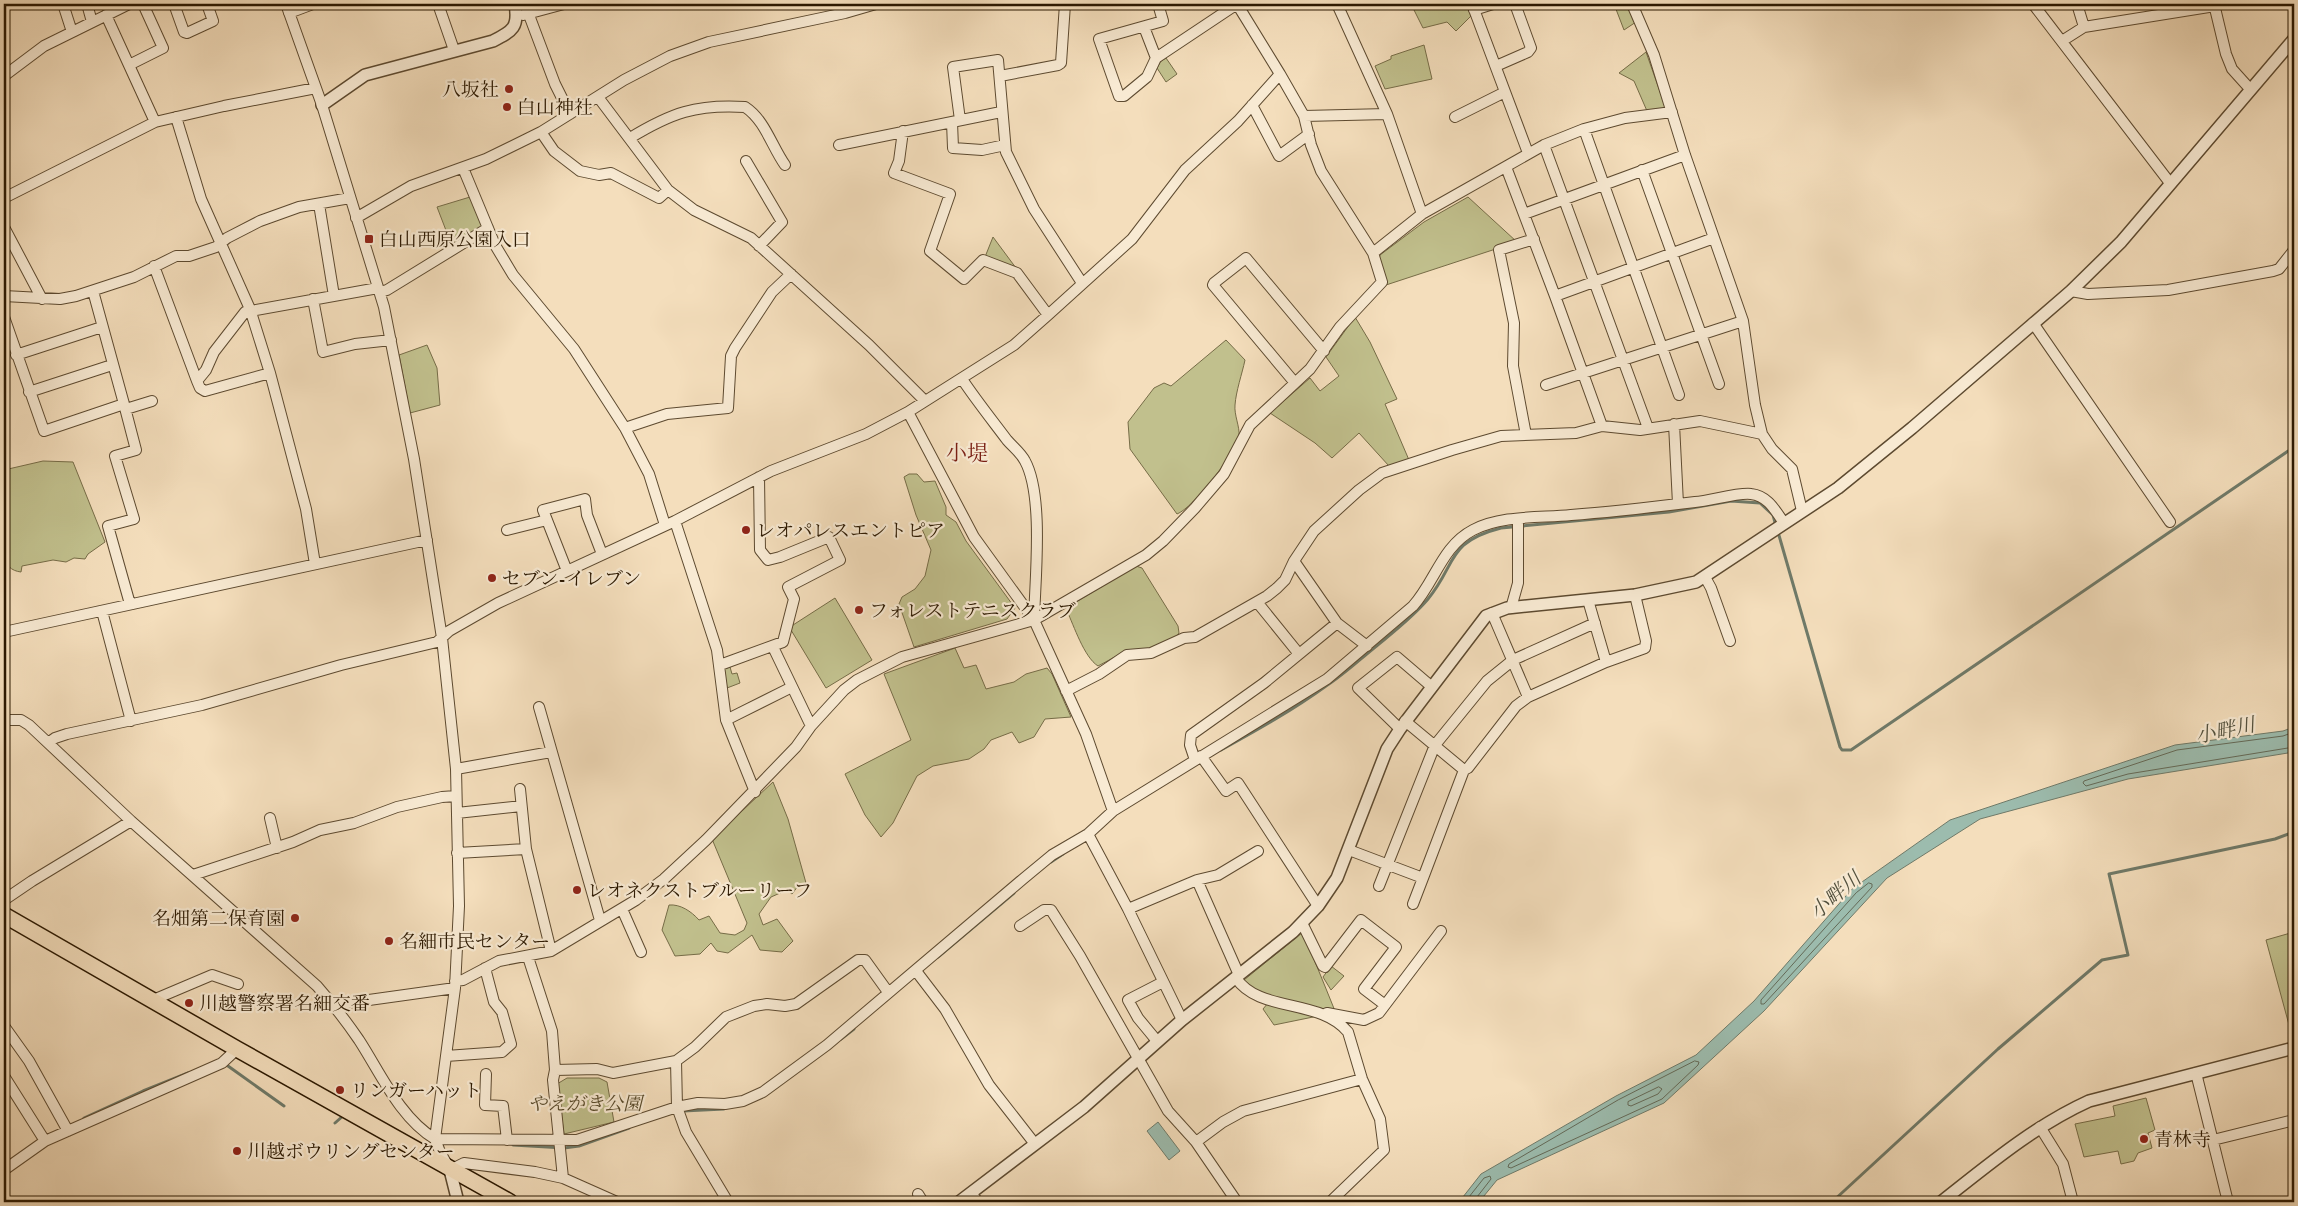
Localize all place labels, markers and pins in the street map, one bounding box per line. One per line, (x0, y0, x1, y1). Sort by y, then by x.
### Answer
place label: 八坂社 (442, 79, 499, 102)
marker: 八坂社 (503, 83, 515, 95)
place label: 白山神社 (517, 97, 593, 120)
marker: 白山神社 (501, 101, 513, 113)
place label: 白山西原公園入口 (379, 229, 531, 252)
marker: 白山西原公園入口 (363, 233, 375, 245)
place label: レオパレスエントピア (756, 520, 945, 543)
marker: レオパレスエントピア (740, 524, 752, 536)
place label: セブン-イレブン (502, 568, 641, 591)
marker: セブン-イレブン (486, 572, 498, 584)
place label: フォレストテニスクラブ (869, 600, 1076, 623)
marker: フォレストテニスクラブ (853, 604, 865, 616)
place label: レオネクストブルーリーフ (587, 880, 812, 903)
marker: レオネクストブルーリーフ (571, 884, 583, 896)
place label: 名畑第二保育園 (152, 908, 285, 931)
marker: 名畑第二保育園 (289, 912, 301, 924)
place label: 名細市民センター (399, 931, 550, 954)
marker: 名細市民センター (383, 935, 395, 947)
place label: 川越警察署名細交番 (199, 993, 370, 1016)
marker: 川越警察署名細交番 (183, 997, 195, 1009)
place label: リンガーハット (350, 1080, 482, 1103)
marker: リンガーハット (334, 1084, 346, 1096)
place label: 青林寺 (2154, 1129, 2211, 1152)
marker: 青林寺 (2138, 1133, 2150, 1145)
place label: 川越ボウリングセンター (247, 1141, 455, 1164)
marker: 川越ボウリングセンター (231, 1145, 243, 1157)

